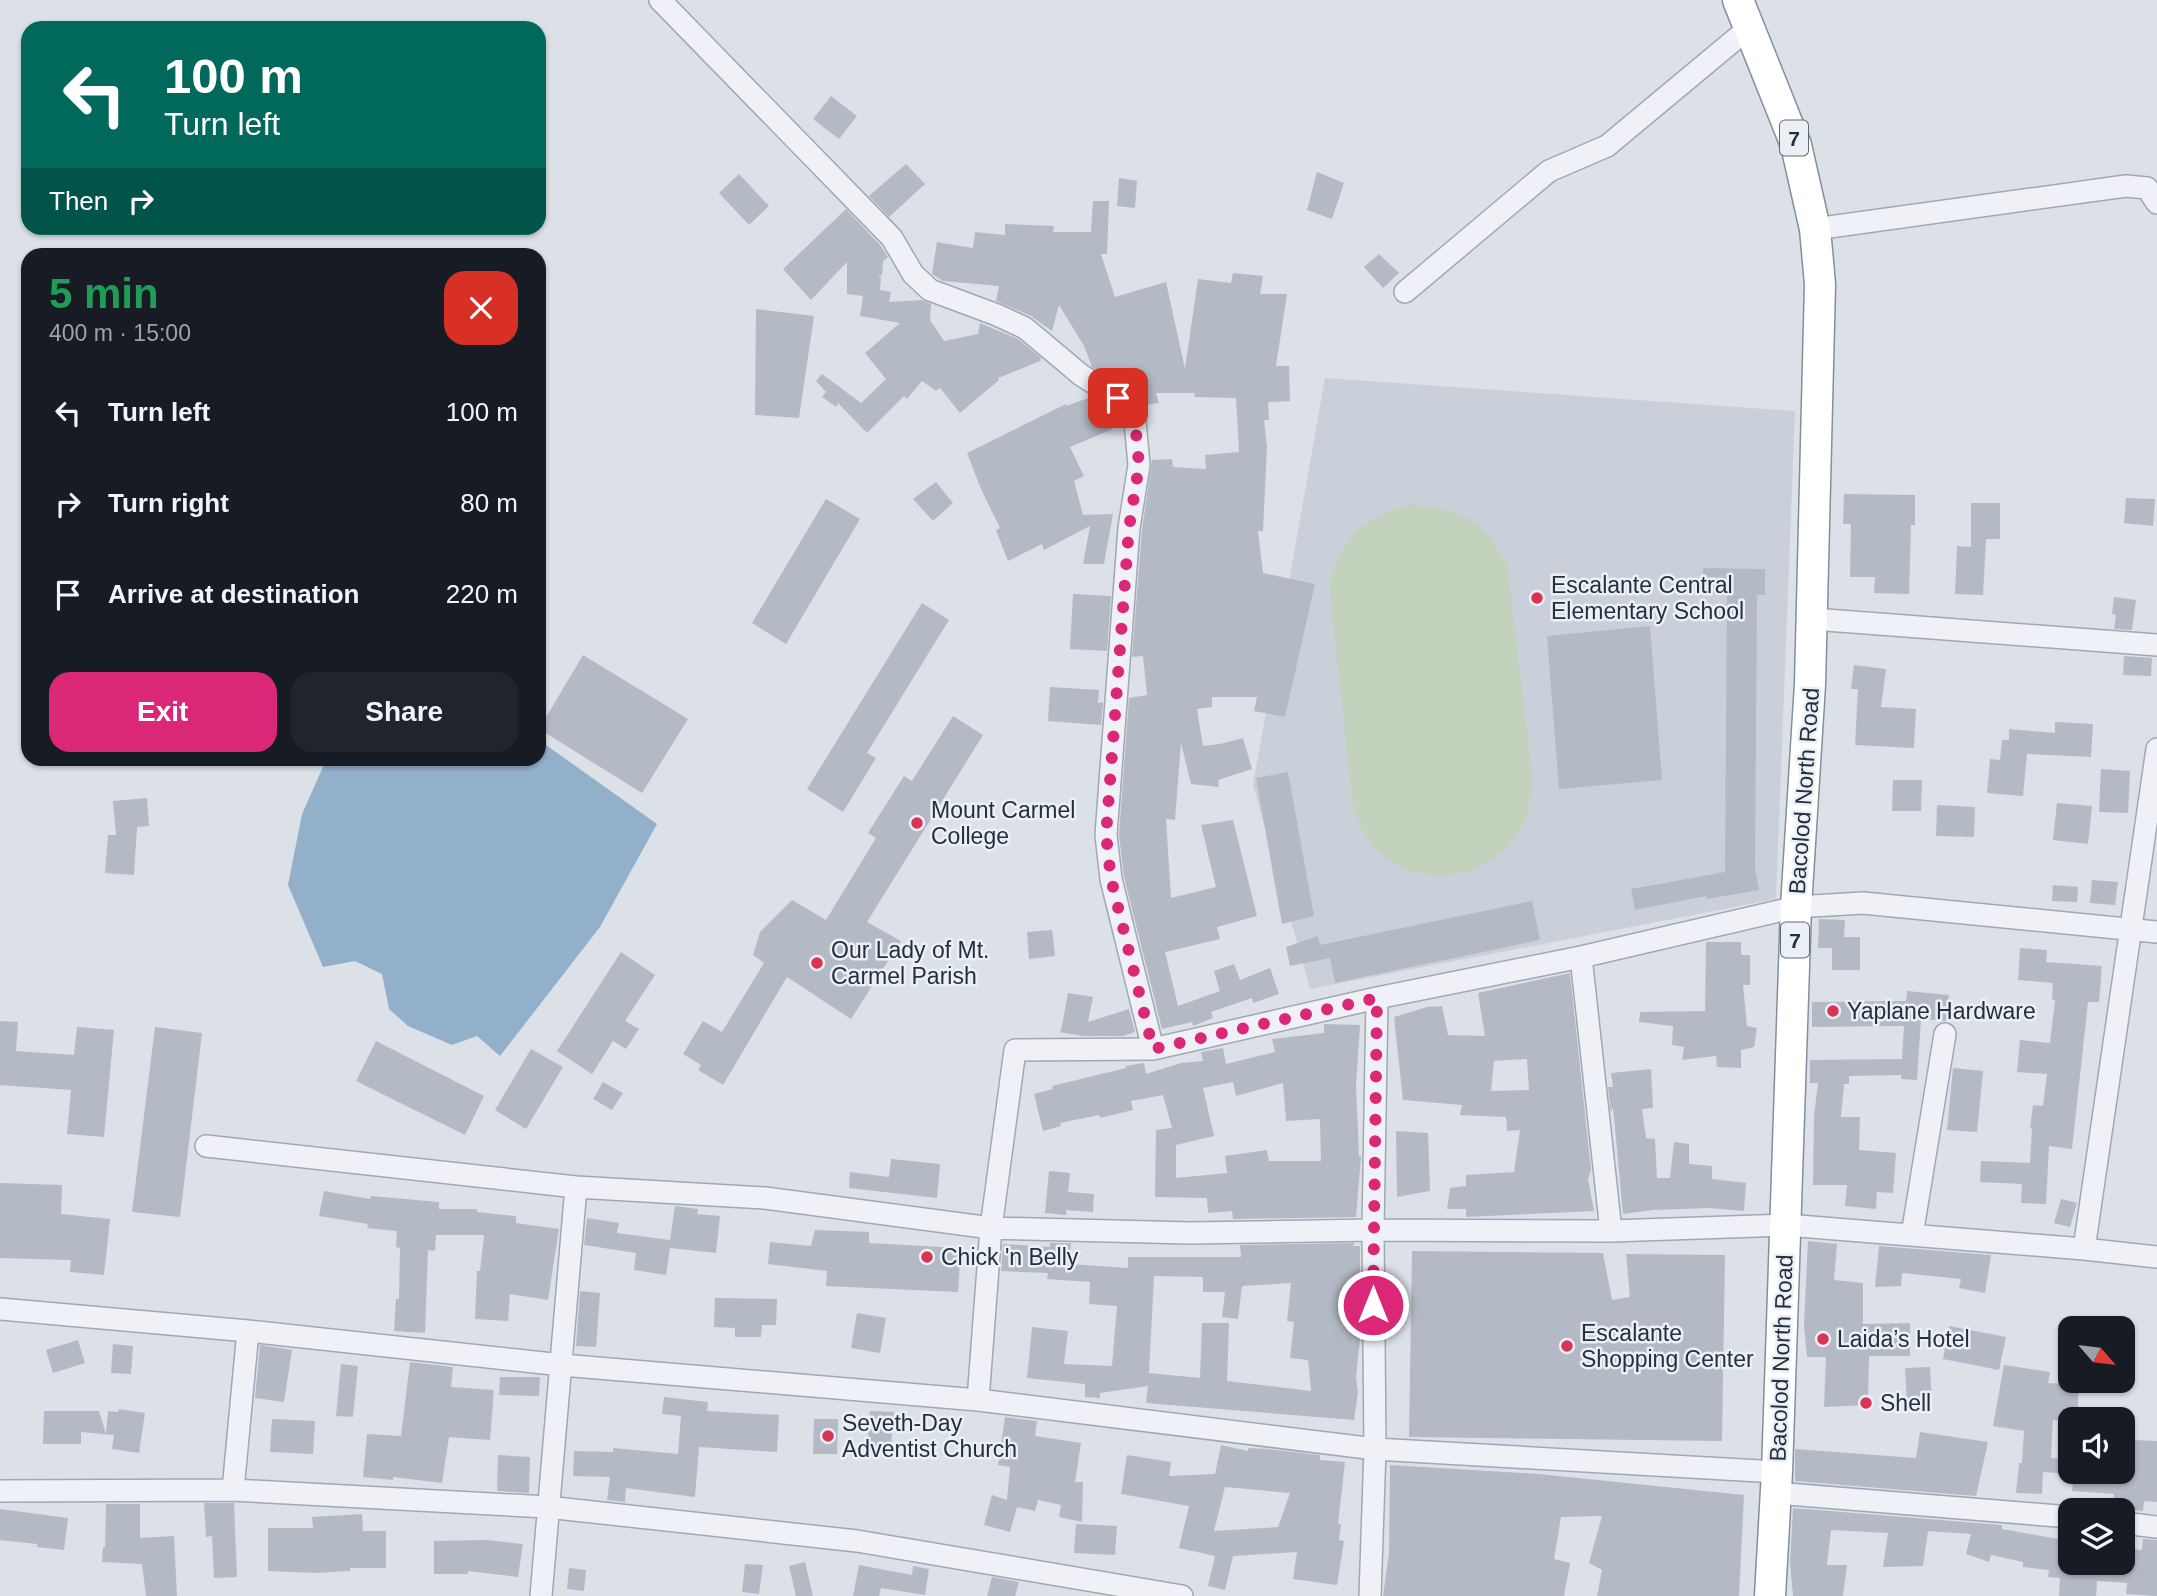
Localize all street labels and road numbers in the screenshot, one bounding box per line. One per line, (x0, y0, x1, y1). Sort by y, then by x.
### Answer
road number: 7 (1780, 120, 1808, 156)
street label: Bacolod North Road (1784, 687, 1824, 895)
road number: 7 (1781, 922, 1809, 958)
street label: Bacolod North Road (1764, 1254, 1798, 1462)

